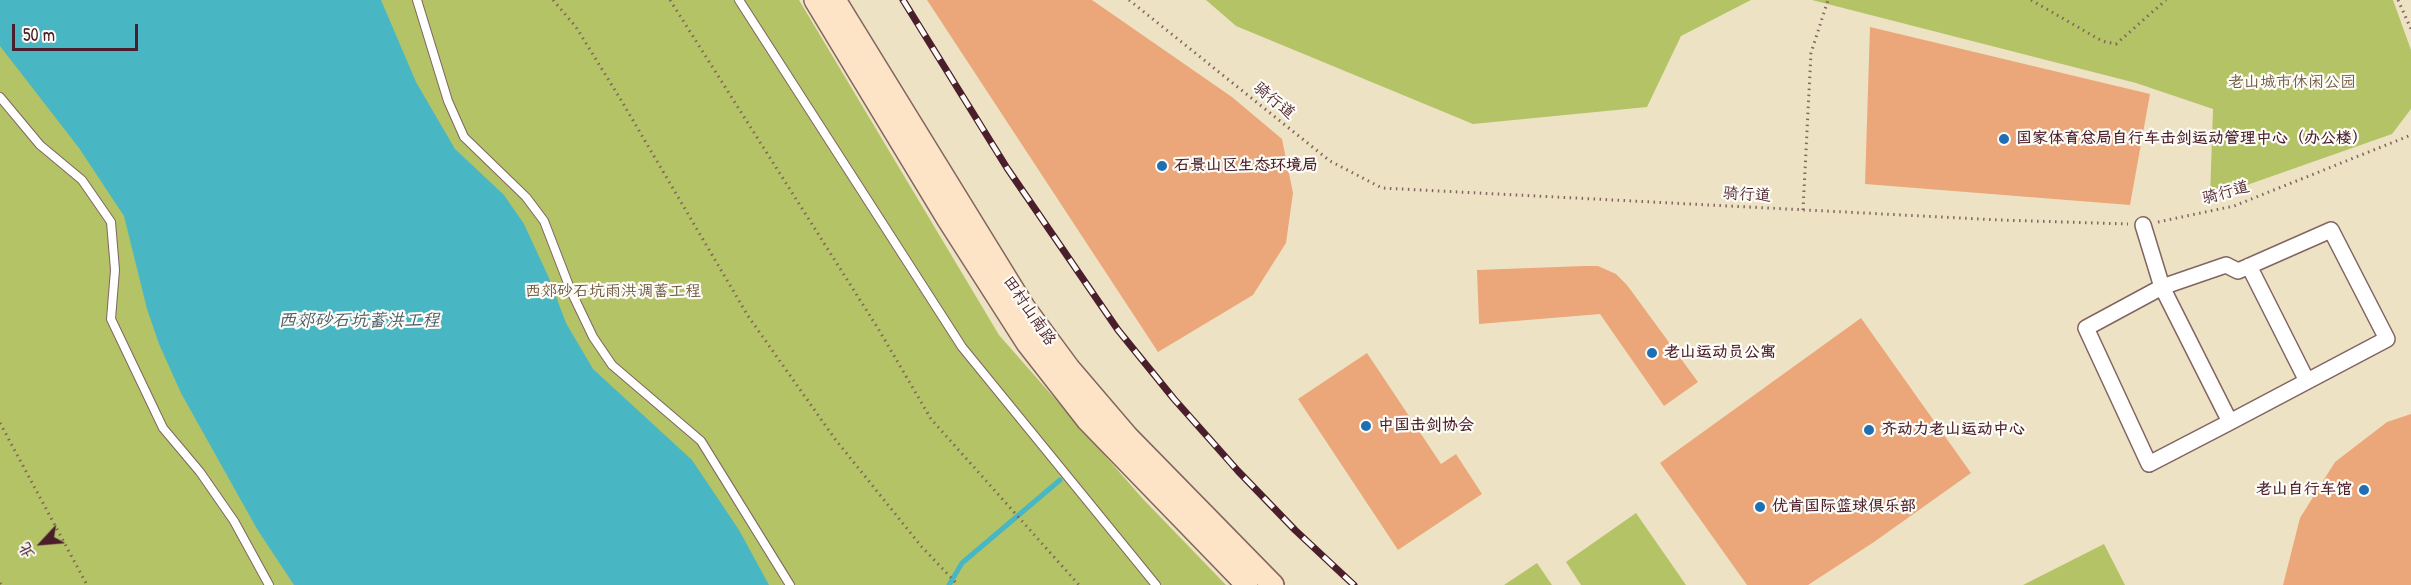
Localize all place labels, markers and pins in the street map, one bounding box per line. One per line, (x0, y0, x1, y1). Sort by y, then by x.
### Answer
place label: 国家体育总局自行车击剑运动管理中心（办公楼） (2016, 129, 2368, 149)
marker: 国家体育总局自行车击剑运动管理中心（办公楼） (1997, 132, 2011, 146)
place label: 石景山区生态环境局 (1174, 156, 1318, 176)
marker: 石景山区生态环境局 (1155, 159, 1169, 173)
place label: 老山运动员公寓 (1664, 343, 1776, 363)
marker: 老山运动员公寓 (1645, 346, 1659, 360)
place label: 中国击剑协会 (1378, 416, 1474, 436)
marker: 中国击剑协会 (1359, 419, 1373, 433)
place label: 齐动力老山运动中心 (1881, 420, 2025, 440)
marker: 齐动力老山运动中心 (1862, 423, 1876, 437)
place label: 老山自行车馆 (2256, 480, 2352, 500)
marker: 老山自行车馆 (2357, 483, 2371, 497)
place label: 优肯国际篮球俱乐部 (1772, 497, 1916, 517)
marker: 优肯国际篮球俱乐部 (1753, 500, 1767, 514)

